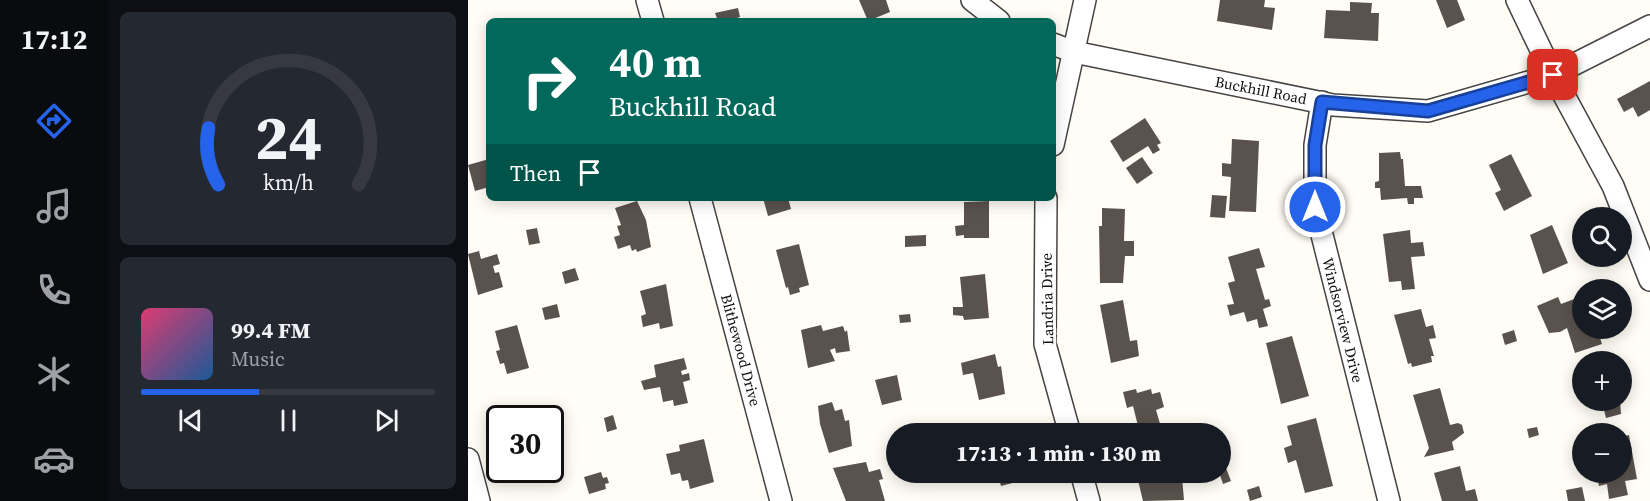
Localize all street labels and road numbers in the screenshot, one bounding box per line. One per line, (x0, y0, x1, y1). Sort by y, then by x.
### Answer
street label: Buckhill Road (1213, 71, 1309, 109)
street label: Landria Drive (1036, 252, 1058, 345)
street label: Windsorview Drive (1317, 255, 1369, 385)
street label: Blithewood Drive (716, 292, 766, 409)

